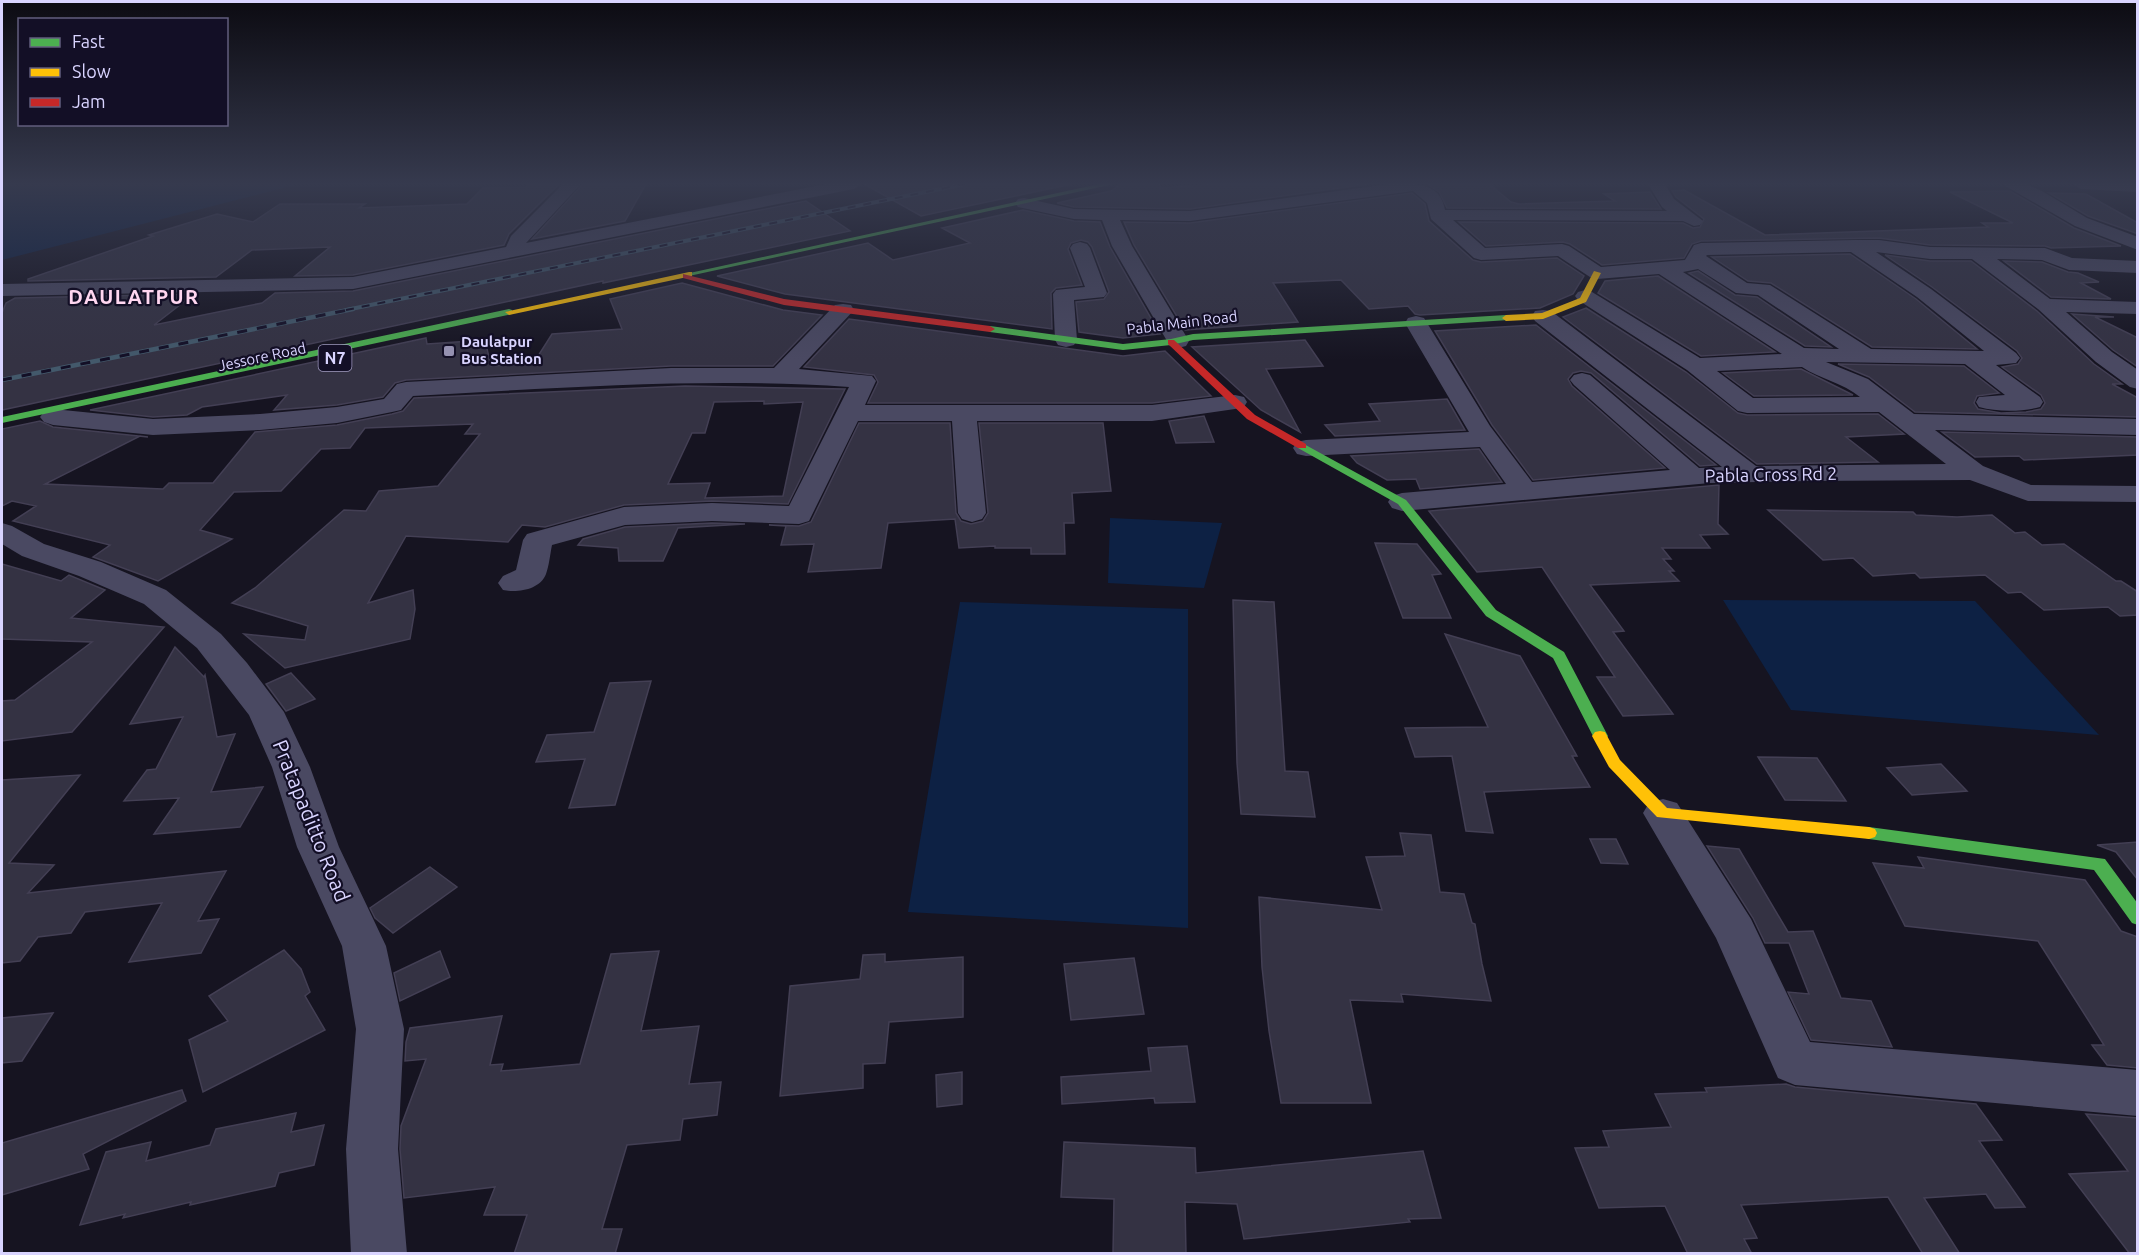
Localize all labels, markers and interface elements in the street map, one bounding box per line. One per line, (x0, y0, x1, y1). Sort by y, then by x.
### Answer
legend (18, 18, 228, 126)
text: Fast (72, 31, 105, 51)
text: Slow (72, 61, 111, 81)
text: Jam (72, 91, 106, 111)
district label: DAULATPUR (68, 285, 200, 308)
street label: Pabla Main Road (1126, 307, 1238, 338)
place label: Daulatpur Bus Station (461, 333, 542, 367)
street label: Jessore Road (216, 339, 307, 374)
marker: Daulatpur Bus Station (442, 344, 456, 358)
road number: N7 (318, 345, 352, 371)
street label: Pabla Cross Rd 2 (1705, 463, 1837, 485)
street label: Pratapaditto Road (268, 736, 355, 905)

